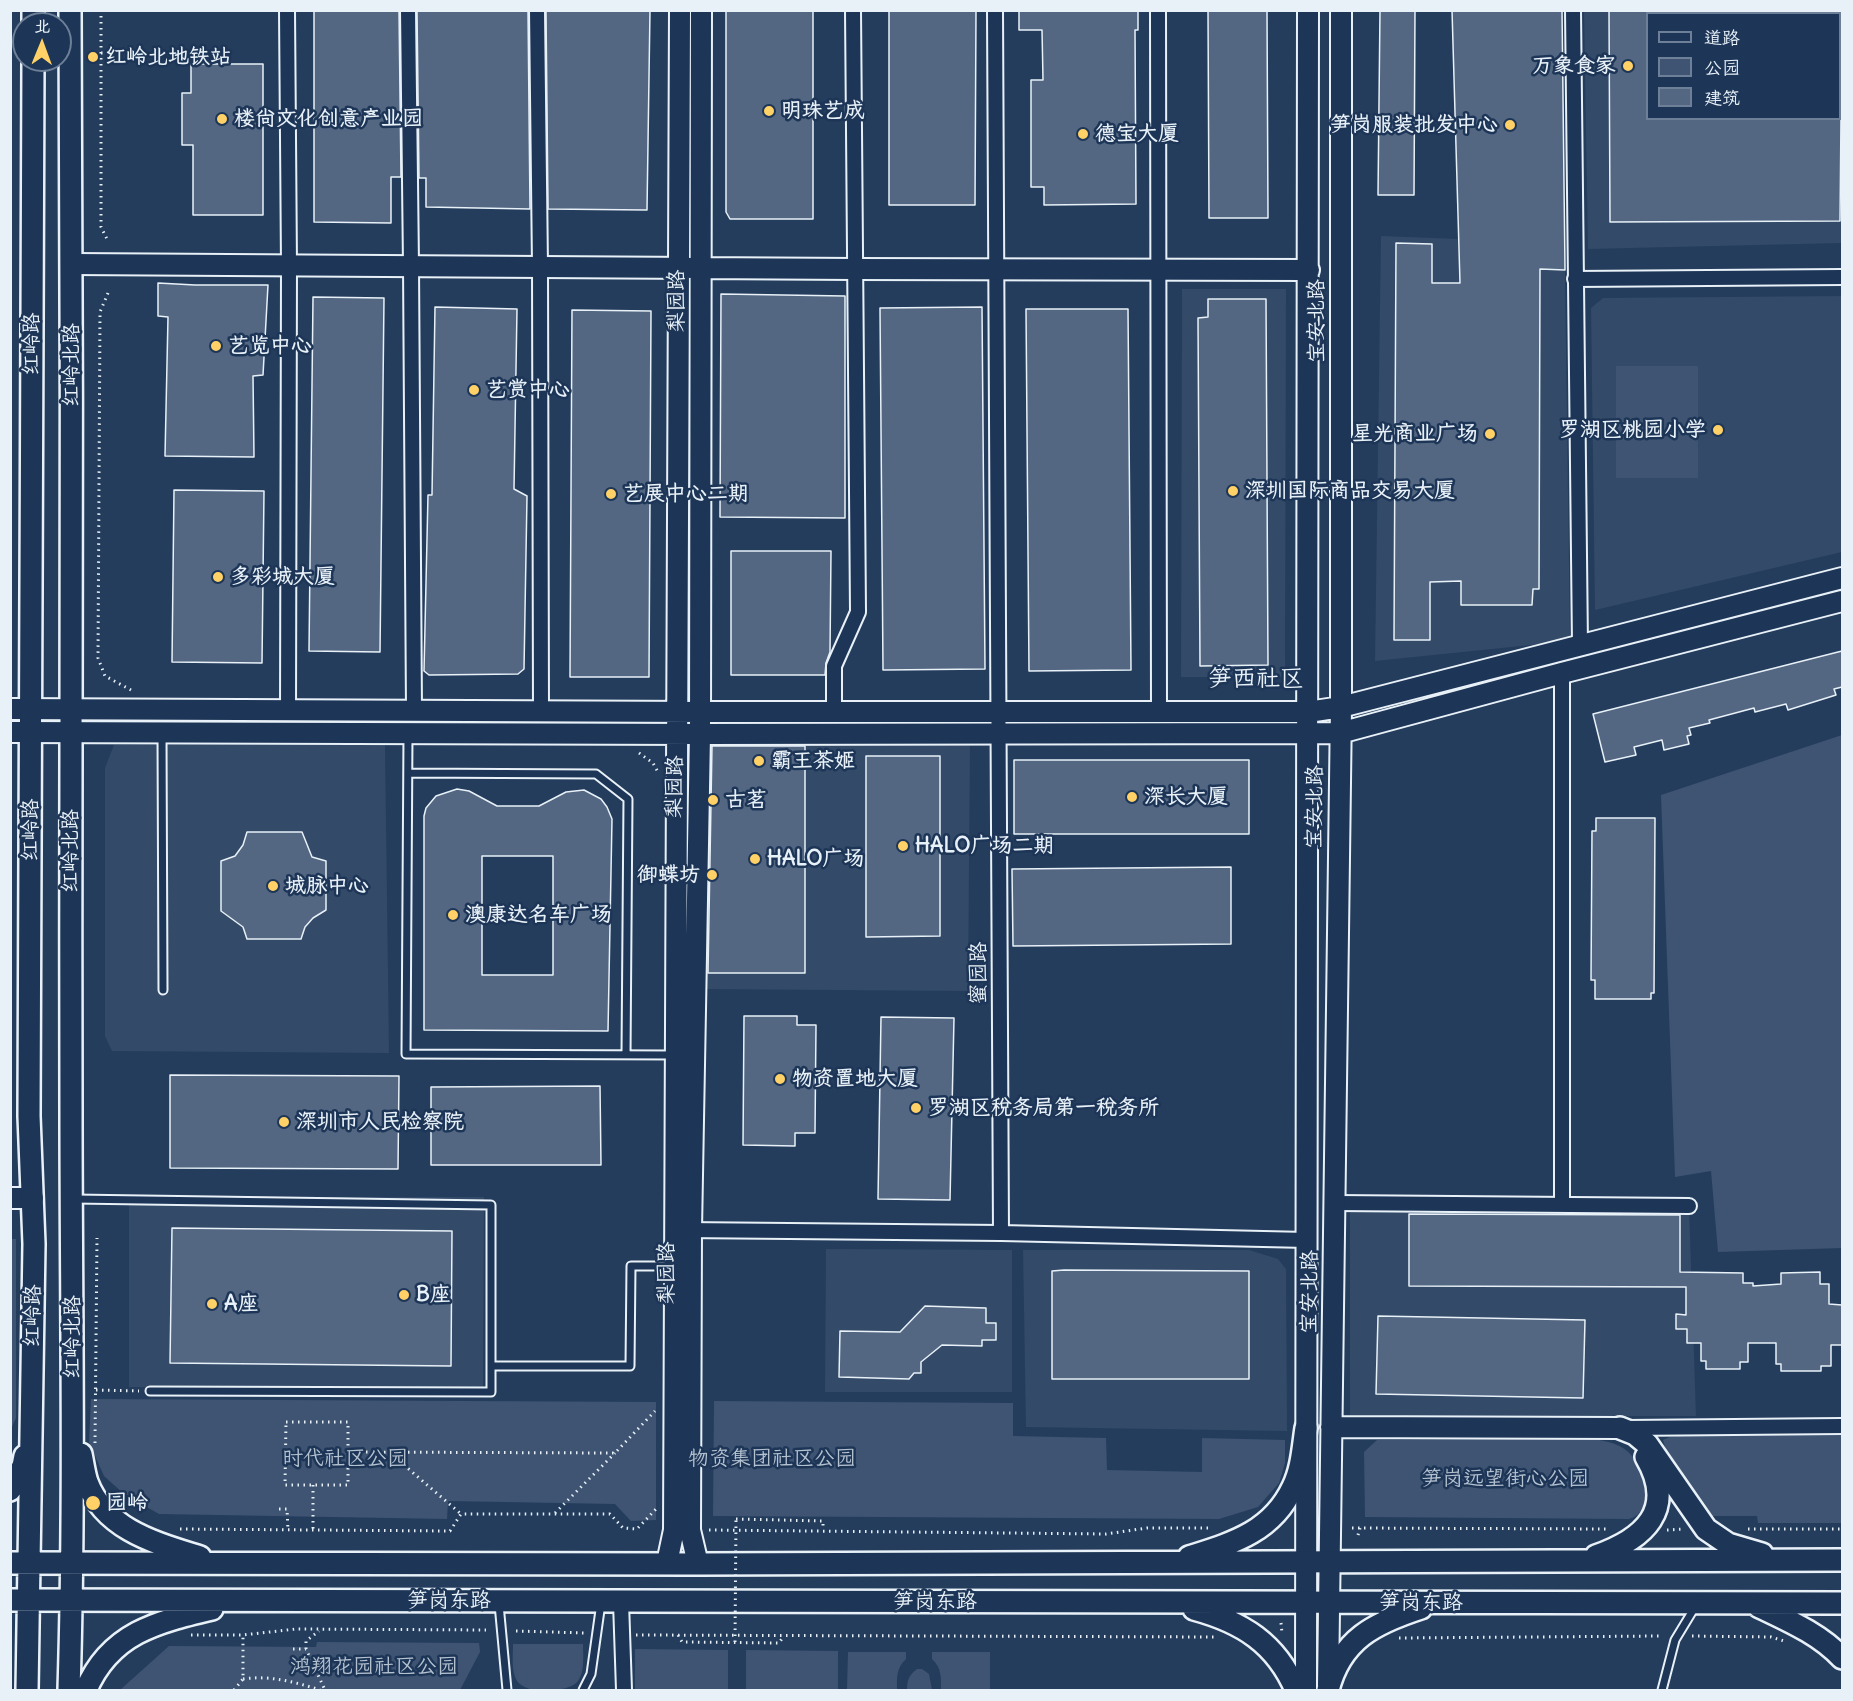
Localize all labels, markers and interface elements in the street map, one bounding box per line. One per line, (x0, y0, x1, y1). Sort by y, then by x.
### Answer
north arrow (12, 12, 72, 72)
legend (1646, 12, 1841, 120)
text: 北 (34, 16, 50, 36)
text: 道路 (1704, 26, 1740, 49)
place label: 红岭北地铁站 (105, 44, 231, 70)
marker: 红岭北地铁站 (86, 50, 100, 64)
place label: 万象食家 (1532, 53, 1616, 79)
text: 公园 (1704, 56, 1740, 79)
marker: 万象食家 (1621, 59, 1635, 73)
text: 建筑 (1704, 86, 1740, 109)
place label: 明珠艺成 (781, 98, 865, 124)
marker: 明珠艺成 (762, 104, 776, 118)
place label: 楼尚文化创意产业园 (234, 106, 423, 132)
marker: 楼尚文化创意产业园 (215, 112, 229, 126)
place label: 笋岗服装批发中心 (1330, 112, 1498, 138)
marker: 笋岗服装批发中心 (1503, 118, 1517, 132)
place label: 德宝大厦 (1095, 121, 1179, 147)
marker: 德宝大厦 (1076, 127, 1090, 141)
street label: 梨园路 (664, 270, 690, 332)
street label: 宝安北路 (1304, 279, 1330, 363)
street label: 红岭路 (19, 313, 45, 375)
street label: 红岭北路 (59, 323, 85, 407)
place label: 艺览中心 (228, 333, 312, 359)
marker: 艺览中心 (209, 339, 223, 353)
place label: 艺赏中心 (486, 377, 570, 403)
marker: 艺赏中心 (467, 383, 481, 397)
place label: 罗湖区桃园小学 (1559, 417, 1706, 443)
place label: 星光商业广场 (1352, 421, 1478, 447)
marker: 罗湖区桃园小学 (1711, 423, 1725, 437)
marker: 星光商业广场 (1483, 427, 1497, 441)
place label: 深圳国际商品交易大厦 (1245, 478, 1455, 504)
place label: 艺展中心二期 (623, 481, 749, 507)
marker: 深圳国际商品交易大厦 (1226, 484, 1240, 498)
marker: 艺展中心二期 (604, 487, 618, 501)
place label: 多彩城大厦 (230, 564, 335, 590)
marker: 多彩城大厦 (211, 570, 225, 584)
district label: 笋西社区 (1208, 665, 1304, 693)
place label: 霸王茶姬 (771, 748, 855, 774)
marker: 霸王茶姬 (752, 754, 766, 768)
street label: 梨园路 (662, 755, 688, 819)
street label: 宝安北路 (1302, 765, 1328, 849)
place label: 深长大厦 (1144, 784, 1228, 810)
place label: 古茗 (725, 787, 767, 813)
marker: 深长大厦 (1125, 790, 1139, 804)
marker: 古茗 (706, 793, 720, 807)
street label: 红岭路 (18, 799, 44, 861)
street label: 红岭北路 (58, 809, 84, 893)
place label: HALO广场二期 (915, 833, 1054, 859)
marker: HALO广场二期 (896, 839, 910, 853)
place label: HALO广场 (767, 846, 864, 872)
marker: HALO广场 (748, 852, 762, 866)
place label: 御蝶坊 (637, 862, 700, 888)
marker: 御蝶坊 (705, 868, 719, 882)
place label: 城脉中心 (285, 873, 369, 899)
marker: 城脉中心 (266, 879, 280, 893)
place label: 澳康达名车广场 (465, 902, 612, 928)
marker: 澳康达名车广场 (446, 908, 460, 922)
street label: 蜜园路 (966, 942, 992, 1004)
place label: 物资置地大厦 (792, 1066, 918, 1092)
marker: 物资置地大厦 (773, 1072, 787, 1086)
place label: 罗湖区税务局第一税务所 (928, 1095, 1159, 1121)
marker: 罗湖区税务局第一税务所 (909, 1101, 923, 1115)
place label: 深圳市人民检察院 (296, 1109, 464, 1135)
marker: 深圳市人民检察院 (277, 1115, 291, 1129)
street label: 梨园路 (654, 1242, 680, 1304)
street label: 宝安北路 (1297, 1250, 1323, 1334)
place label: B座 (416, 1282, 451, 1308)
street label: 红岭路 (20, 1284, 46, 1348)
marker: B座 (397, 1288, 411, 1302)
place label: A座 (224, 1291, 258, 1317)
street label: 红岭北路 (60, 1295, 86, 1379)
marker: A座 (205, 1297, 219, 1311)
park label: 时代社区公园 (282, 1446, 408, 1472)
park label: 物资集团社区公园 (688, 1446, 856, 1472)
park label: 笋岗远望街心公园 (1421, 1466, 1589, 1492)
place label: 园岭 (106, 1490, 148, 1516)
marker: 园岭 (84, 1494, 102, 1512)
street label: 笋岗东路 (407, 1588, 491, 1614)
street label: 笋岗东路 (893, 1589, 977, 1615)
street label: 笋岗东路 (1379, 1590, 1463, 1616)
park label: 鸿翔花园社区公园 (290, 1654, 458, 1680)

